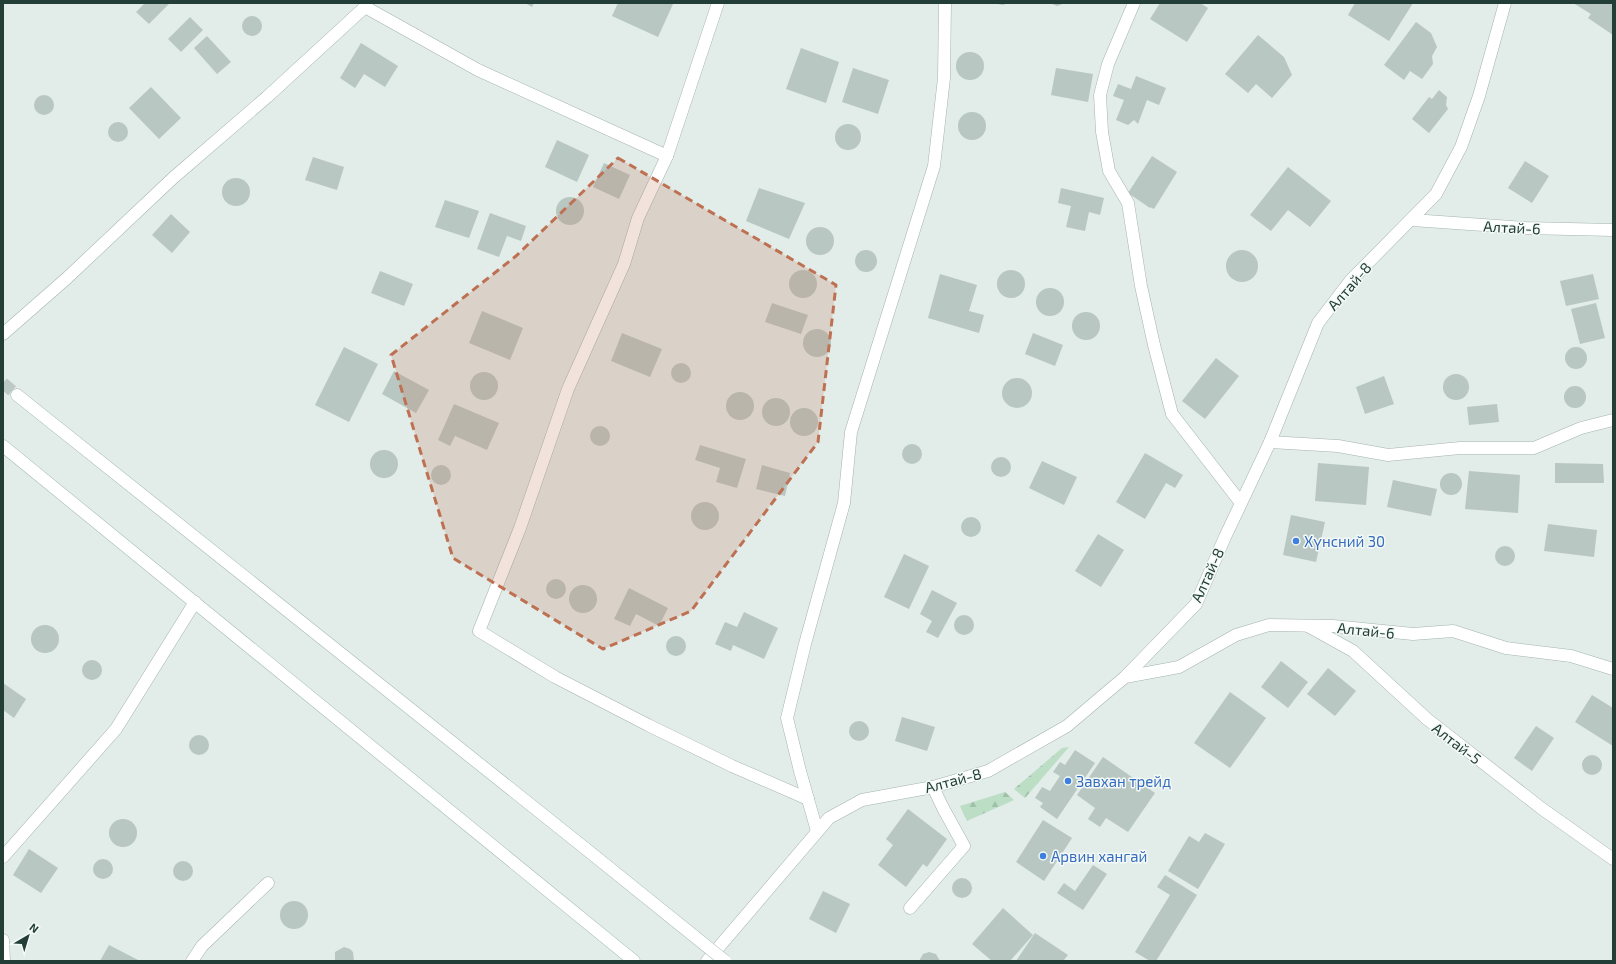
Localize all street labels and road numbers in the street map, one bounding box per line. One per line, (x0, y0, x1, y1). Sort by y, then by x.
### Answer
street label: Алтай-6 (1483, 217, 1541, 237)
street label: Алтай-8 (1323, 258, 1375, 314)
street label: Алтай-8 (1187, 545, 1227, 605)
street label: Алтай-6 (1336, 618, 1396, 642)
street label: Алтай-5 (1429, 718, 1485, 768)
street label: Алтай-8 (923, 764, 983, 796)

